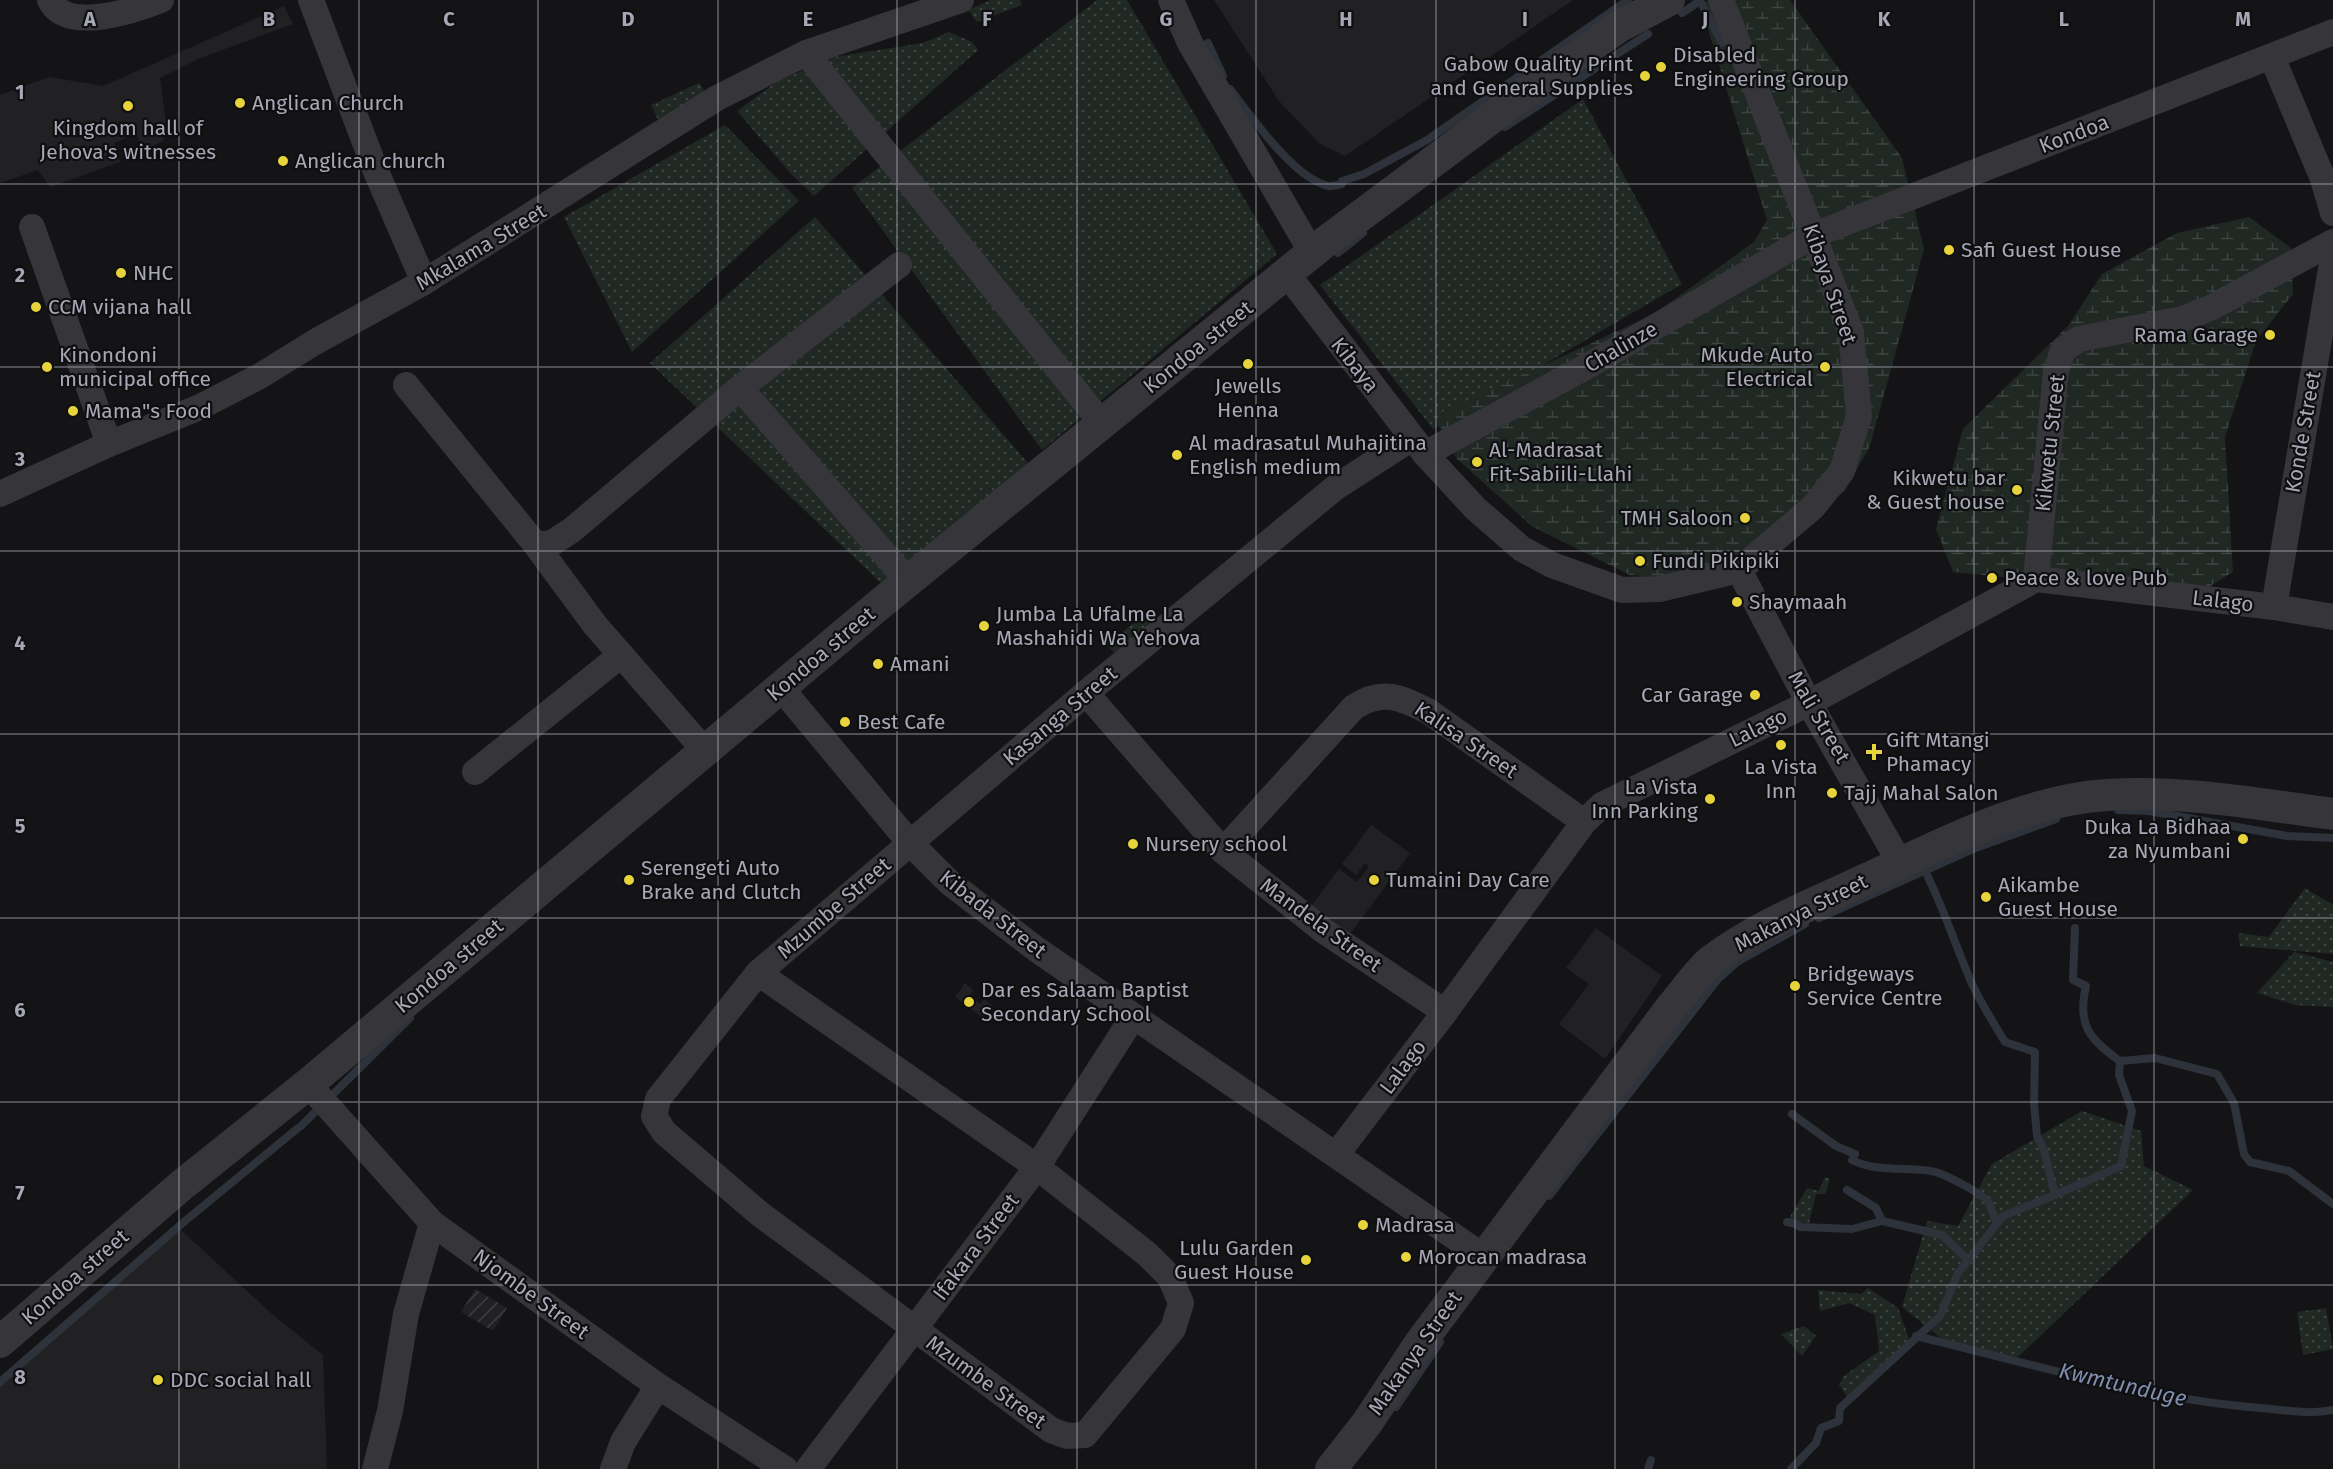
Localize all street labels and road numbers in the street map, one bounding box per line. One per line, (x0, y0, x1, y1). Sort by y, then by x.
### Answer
street label: Kondoa (2035, 109, 2113, 159)
street label: Mkalama Street (411, 198, 551, 296)
street label: Kibaya Street (1797, 220, 1863, 348)
street label: Kondoa street (1138, 295, 1258, 399)
street label: Chalinze (1580, 316, 1662, 378)
street label: Kibaya (1325, 332, 1385, 398)
street label: Konde Street (2280, 369, 2327, 495)
street label: Kikwetu Street (2030, 373, 2070, 513)
street label: Lalago (2191, 584, 2255, 618)
street label: Kondoa street (761, 601, 881, 707)
street label: Kasanga Street (998, 660, 1123, 771)
street label: Mali Street (1782, 666, 1856, 768)
street label: Kalisa Street (1409, 696, 1523, 784)
street label: Lalago (1725, 703, 1791, 753)
street label: Mzumbe Street (772, 851, 896, 964)
street label: Kibada Street (934, 864, 1052, 964)
street label: Makanya Street (1730, 868, 1872, 958)
street label: Mandela Street (1255, 872, 1387, 978)
street label: Kondoa street (389, 913, 509, 1019)
street label: Lalago (1374, 1035, 1432, 1099)
street label: Ifakara Street (927, 1188, 1025, 1306)
street label: Kondoa street (16, 1223, 134, 1331)
street label: Njombe Street (468, 1243, 594, 1345)
street label: Makanya Street (1363, 1286, 1468, 1420)
street label: Mzumbe Street (921, 1330, 1051, 1434)

